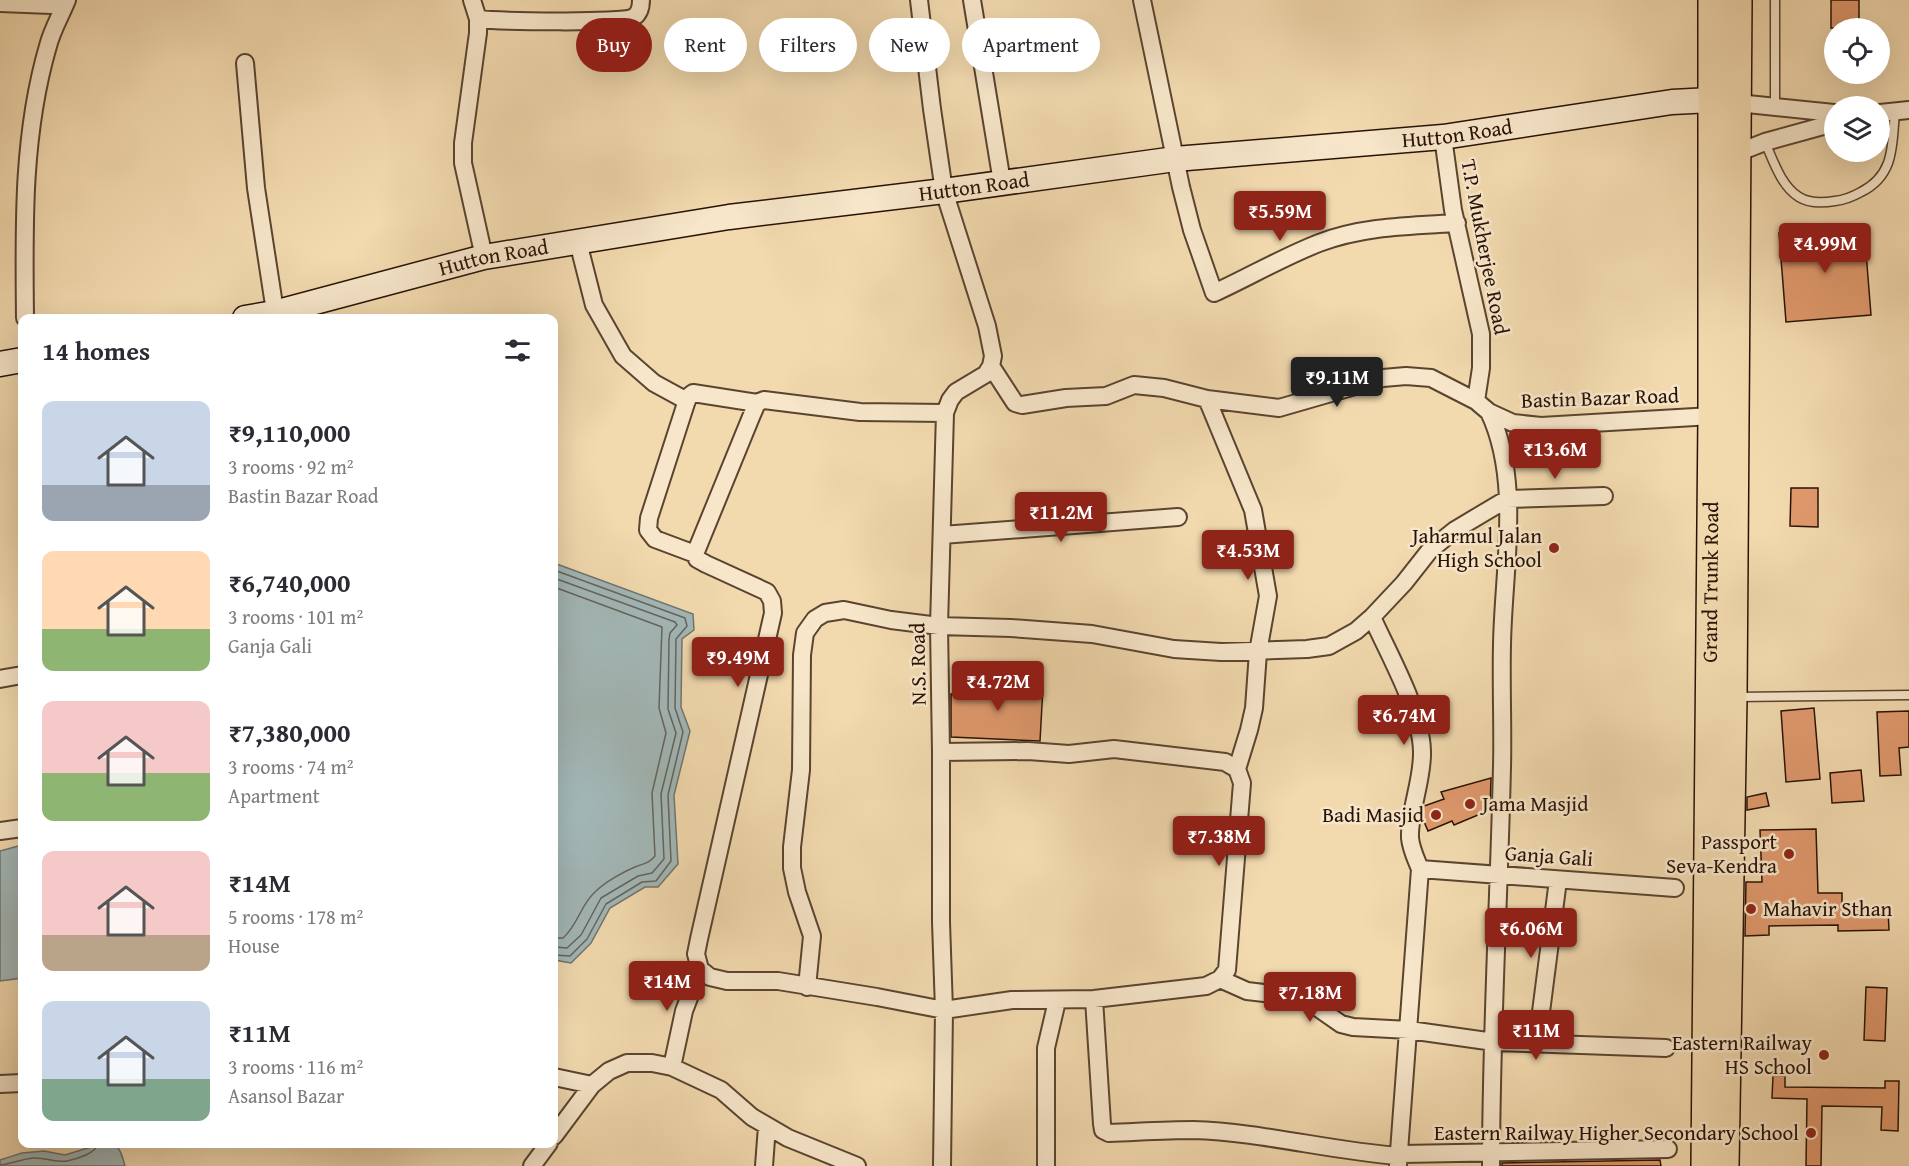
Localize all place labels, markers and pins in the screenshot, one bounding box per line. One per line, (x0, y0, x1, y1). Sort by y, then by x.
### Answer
pin: ₹5.59M (1231, 191, 1329, 242)
pin: ₹4.99M (1776, 223, 1874, 274)
pin: ₹9.11M (1288, 357, 1386, 408)
pin: ₹13.6M (1506, 429, 1604, 480)
pin: ₹11.2M (1012, 492, 1110, 543)
place label: Jaharmul Jalan High School (1409, 520, 1542, 575)
pin: ₹4.53M (1199, 530, 1297, 581)
marker: Jaharmul Jalan High School (1547, 541, 1561, 555)
pin: ₹9.49M (689, 637, 787, 688)
pin: ₹4.72M (949, 661, 1047, 712)
pin: ₹6.74M (1355, 695, 1453, 746)
place label: Jama Masjid (1479, 788, 1589, 819)
marker: Jama Masjid (1463, 797, 1477, 811)
place label: Badi Masjid (1322, 799, 1425, 830)
marker: Badi Masjid (1429, 808, 1443, 822)
pin: ₹7.38M (1170, 816, 1268, 867)
place label: Passport Seva-Kendra (1666, 826, 1778, 881)
marker: Passport Seva-Kendra (1782, 847, 1796, 861)
place label: Mahavir Sthan (1763, 893, 1893, 924)
marker: Mahavir Sthan (1744, 902, 1758, 916)
pin: ₹6.06M (1482, 908, 1580, 959)
pin: ₹14M (631, 961, 703, 1012)
pin: ₹7.18M (1261, 972, 1359, 1023)
pin: ₹11M (1500, 1010, 1572, 1061)
place label: Eastern Railway HS School (1672, 1027, 1813, 1082)
marker: Eastern Railway HS School (1817, 1048, 1831, 1062)
place label: Eastern Railway Higher Secondary School (1434, 1117, 1799, 1148)
marker: Eastern Railway Higher Secondary School (1804, 1126, 1818, 1140)

